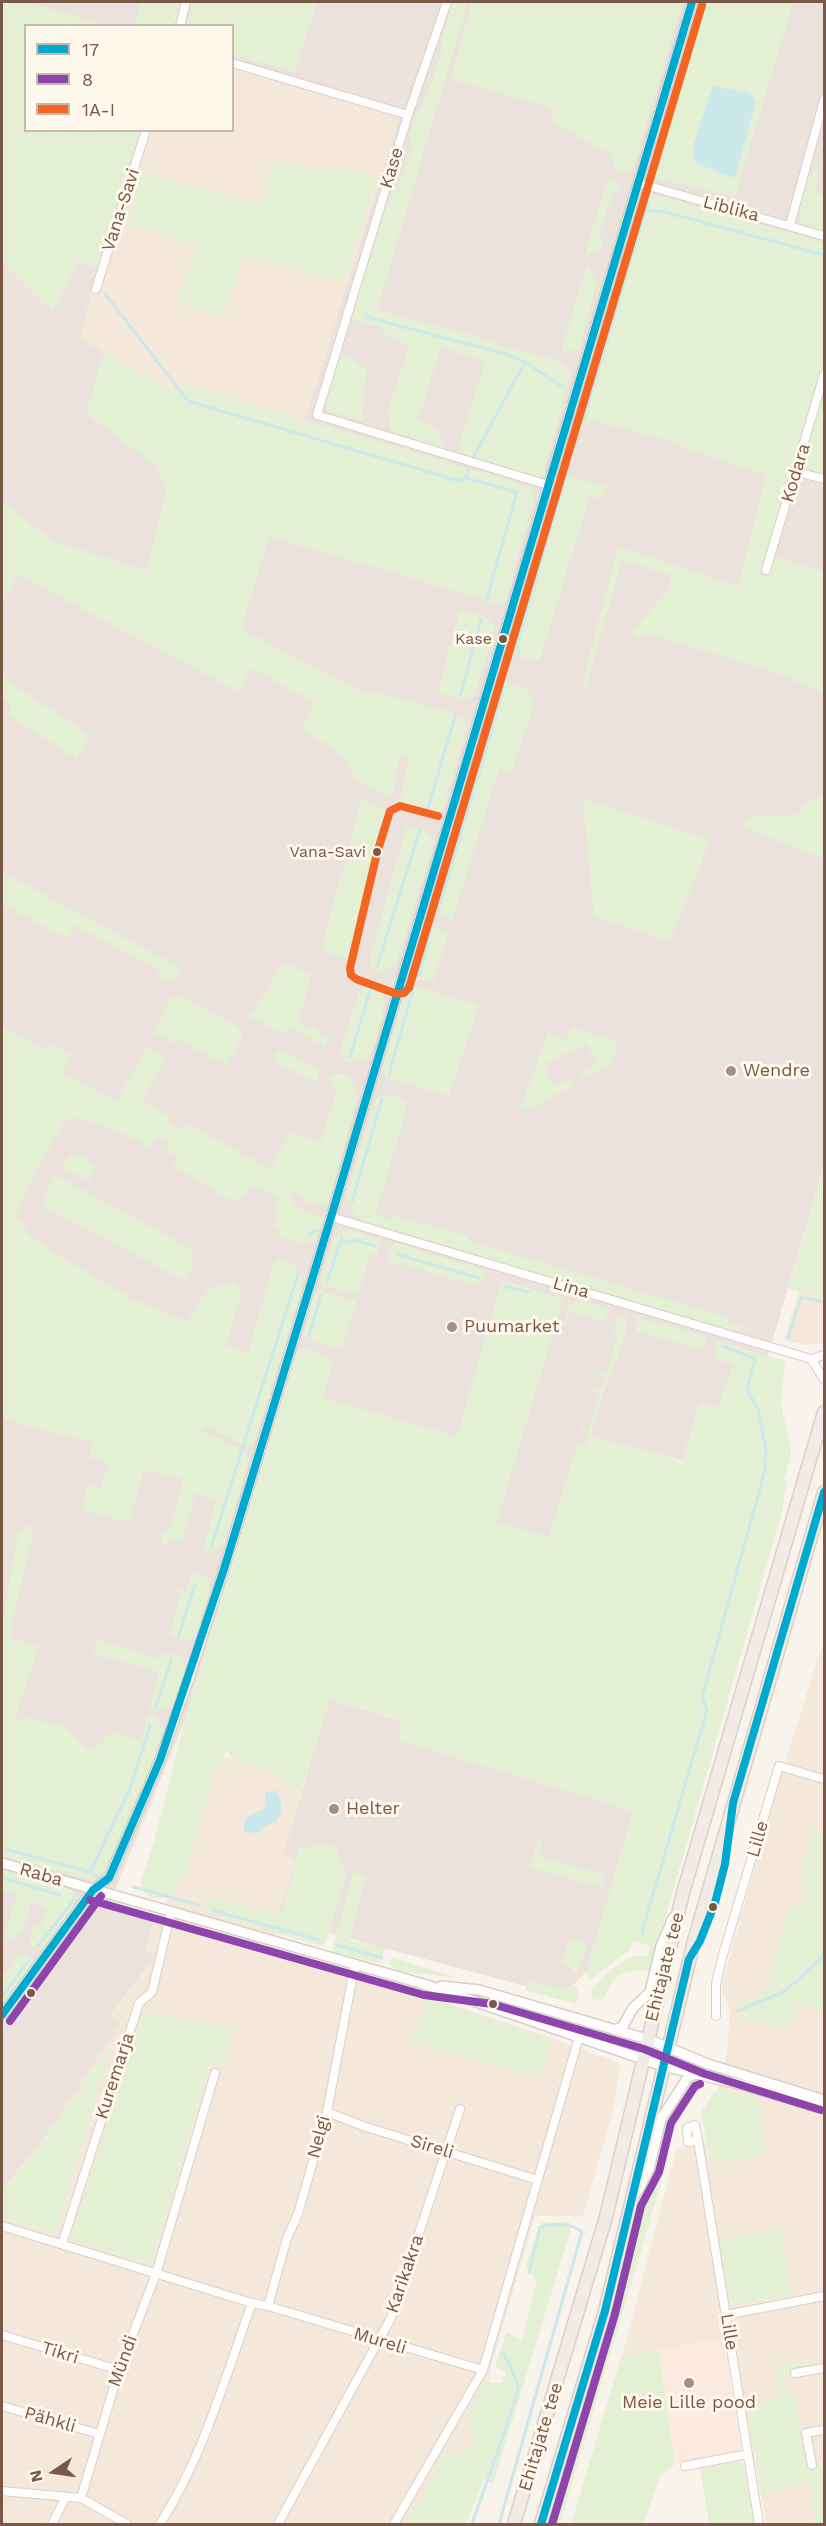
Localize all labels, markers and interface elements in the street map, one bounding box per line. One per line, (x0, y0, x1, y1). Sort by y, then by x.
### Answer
legend (24, 24, 234, 132)
text: 17 (82, 39, 99, 60)
text: 8 (82, 69, 93, 90)
text: 1A-I (82, 99, 115, 120)
street label: Kase (376, 145, 408, 191)
street label: Vana-Savi (97, 166, 145, 254)
street label: Liblika (701, 191, 761, 227)
street label: Kodara (777, 441, 815, 505)
place label: Kase (455, 629, 492, 649)
marker: Kase (497, 633, 509, 645)
place label: Vana-Savi (290, 842, 366, 862)
marker: Vana-Savi (371, 846, 383, 858)
place label: Wendre (743, 1060, 810, 1082)
marker: Wendre (724, 1064, 738, 1078)
street label: Lina (550, 1273, 592, 1303)
place label: Puumarket (464, 1316, 559, 1338)
marker: Puumarket (445, 1320, 459, 1334)
place label: Helter (346, 1798, 400, 1820)
marker: Helter (327, 1802, 341, 1816)
street label: Lille (743, 1818, 773, 1860)
street label: Raba (17, 1859, 65, 1891)
unlabelled marker (707, 1901, 719, 1913)
street label: Ehitajate tee (641, 1910, 689, 2024)
unlabelled marker (25, 1987, 37, 1999)
unlabelled marker (487, 1998, 499, 2010)
street label: Kuremarja (91, 2030, 139, 2122)
street label: Nelgi (303, 2113, 335, 2161)
street label: Sireli (408, 2130, 456, 2164)
street label: Karikakra (382, 2232, 428, 2316)
street label: Lille (715, 2312, 743, 2352)
street label: Mureli (351, 2323, 409, 2359)
street label: Mündi (104, 2332, 142, 2390)
street label: Tikri (39, 2337, 81, 2369)
marker: Meie Lille pood (682, 2376, 696, 2390)
street label: Ehitajate tee (514, 2380, 568, 2494)
place label: Meie Lille pood (622, 2392, 756, 2414)
street label: Pähkli (22, 2402, 78, 2438)
north arrow (24, 2442, 84, 2502)
text: N (25, 2468, 47, 2484)

